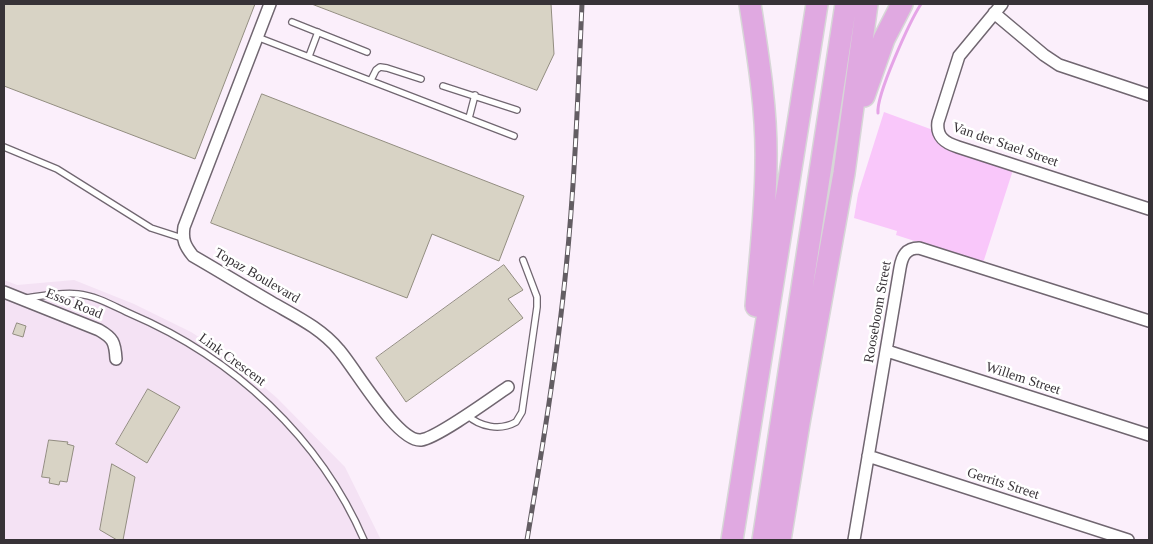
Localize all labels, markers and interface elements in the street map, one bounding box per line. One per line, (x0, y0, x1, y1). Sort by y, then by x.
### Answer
street label: Van der Stael Street (950, 119, 1060, 171)
street label: Topaz Boulevard (211, 245, 303, 307)
street label: Rooseboom Street (861, 260, 895, 364)
street label: Esso Road (43, 285, 105, 323)
street label: Link Crescent (195, 330, 269, 390)
street label: Willem Street (984, 359, 1062, 399)
street label: Gerrits Street (965, 464, 1041, 504)

